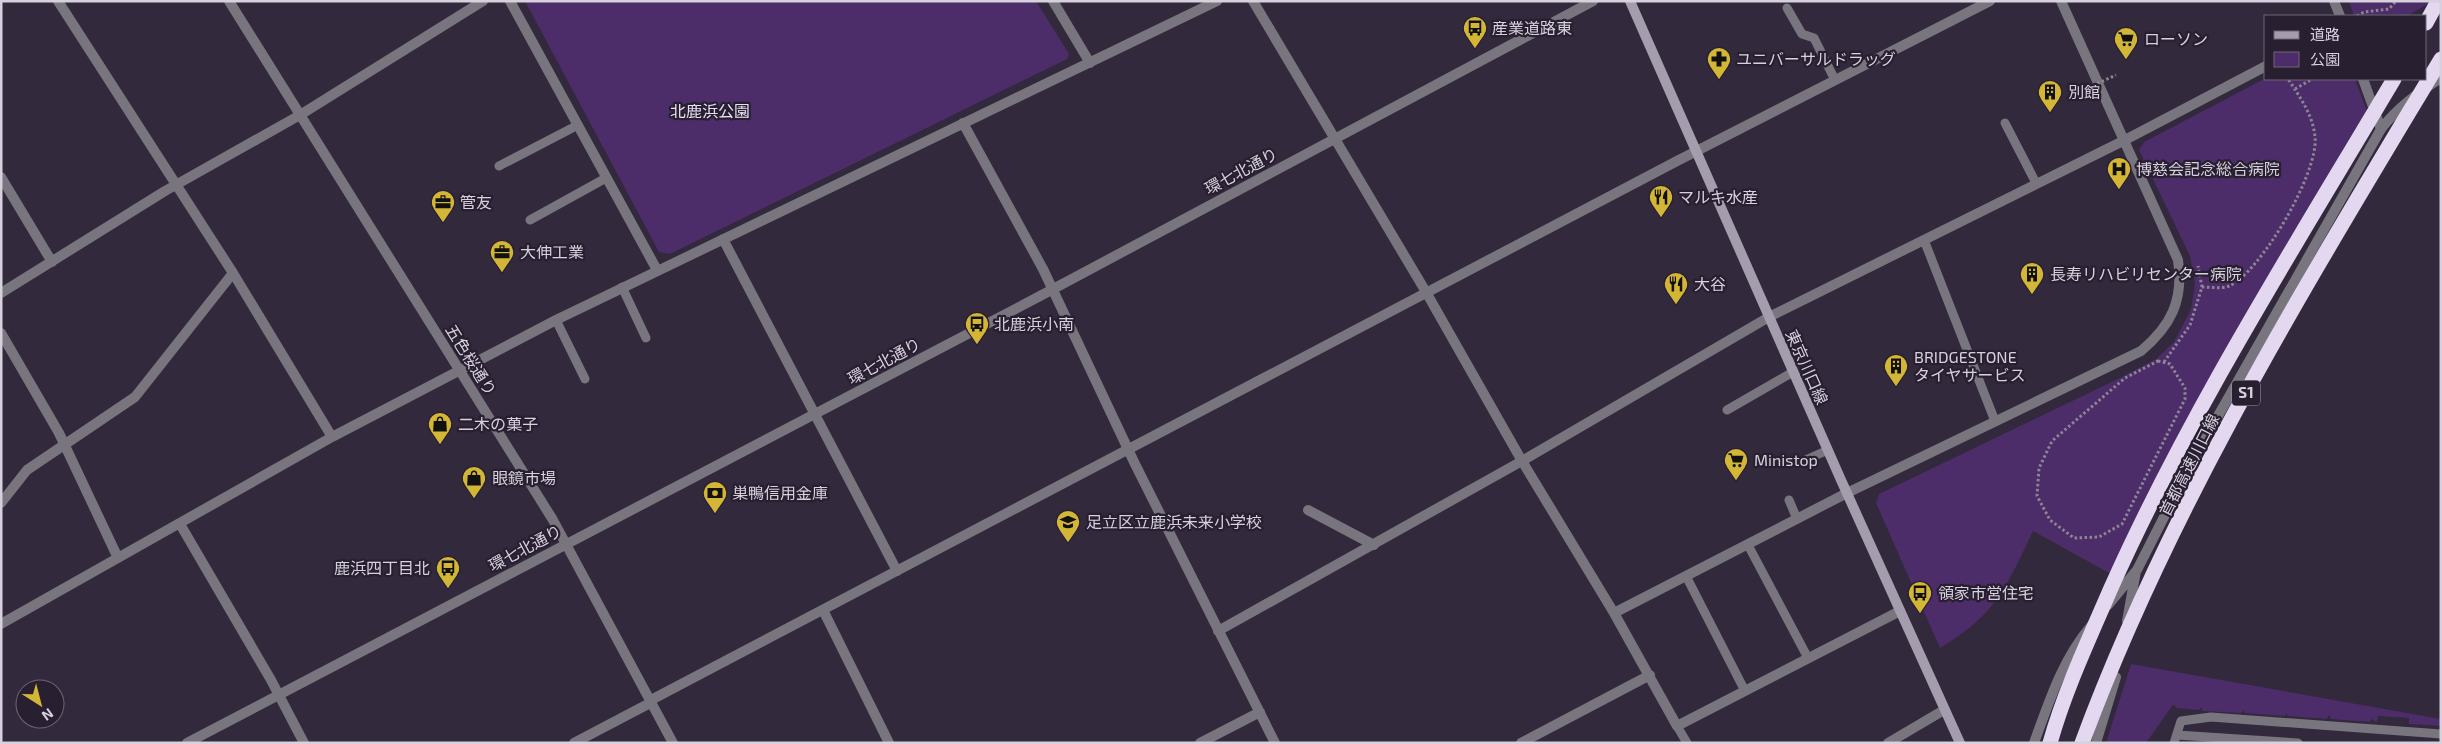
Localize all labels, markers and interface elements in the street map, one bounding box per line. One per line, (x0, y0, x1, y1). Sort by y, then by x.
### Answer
bus stop icon: 産業道路東 (1462, 15, 1488, 49)
legend (2264, 15, 2427, 80)
place label: 産業道路東 (1492, 18, 1572, 37)
text: 道路 (2310, 25, 2340, 43)
supermarket icon: ローソン (2113, 26, 2139, 60)
place label: ローソン (2144, 29, 2208, 48)
pharmacy icon: ユニバーサルドラッグ (1706, 46, 1732, 80)
place label: ユニバーサルドラッグ (1736, 49, 1896, 68)
text: 公園 (2310, 50, 2340, 68)
building icon: 別館 (2037, 79, 2063, 113)
place label: 別館 (2068, 82, 2100, 101)
park label: 北鹿浜公園 (670, 101, 750, 120)
street label: 環七北通り (1201, 143, 1281, 198)
hospital icon: 博慈会記念総合病院 (2106, 156, 2132, 190)
place label: 博慈会記念総合病院 (2136, 159, 2280, 178)
restaurant icon: マルキ水産 (1648, 184, 1674, 218)
place label: マルキ水産 (1678, 187, 1758, 206)
office icon: 管友 (430, 189, 456, 223)
place label: 管友 (460, 192, 492, 211)
office icon: 大伸工業 (489, 239, 515, 273)
place label: 大伸工業 (520, 242, 584, 261)
building icon: 長寿リハビリセンター病院 (2019, 261, 2045, 295)
place label: 長寿リハビリセンター病院 (2050, 264, 2242, 283)
restaurant icon: 大谷 (1663, 271, 1689, 305)
place label: 大谷 (1694, 274, 1726, 293)
bus stop icon: 北鹿浜小南 (964, 311, 990, 345)
place label: 北鹿浜小南 (994, 314, 1074, 333)
street label: 五色桜通り (442, 321, 501, 399)
street label: 東京川口線 (1783, 326, 1832, 407)
street label: 環七北通り (844, 333, 924, 388)
place label: BRIDGESTONE タイヤサービス (1914, 347, 2026, 384)
building icon: BRIDGESTONE タイヤサービス (1883, 353, 1909, 387)
road number: S1 (2232, 380, 2260, 406)
shop icon: 二木の菓子 (427, 411, 453, 445)
street label: 首都高速川口線 (2155, 411, 2222, 519)
place label: 二木の菓子 (458, 414, 538, 433)
supermarket icon: Ministop (1723, 447, 1749, 481)
place label: Ministop (1754, 450, 1818, 469)
shop icon: 眼鏡市場 (461, 465, 487, 499)
place label: 眼鏡市場 (492, 468, 556, 487)
bank icon: 巣鴨信用金庫 (702, 480, 728, 514)
place label: 巣鴨信用金庫 (732, 483, 828, 502)
school or university icon: 足立区立鹿浜未来小学校 (1055, 509, 1081, 543)
place label: 足立区立鹿浜未来小学校 (1086, 512, 1262, 531)
street label: 環七北通り (485, 520, 565, 575)
bus stop icon: 鹿浜四丁目北 (435, 555, 461, 589)
place label: 鹿浜四丁目北 (334, 558, 430, 577)
bus stop icon: 領家市営住宅 (1907, 580, 1933, 614)
place label: 領家市営住宅 (1938, 583, 2034, 602)
north arrow (15, 679, 65, 729)
text: N (39, 705, 57, 725)

